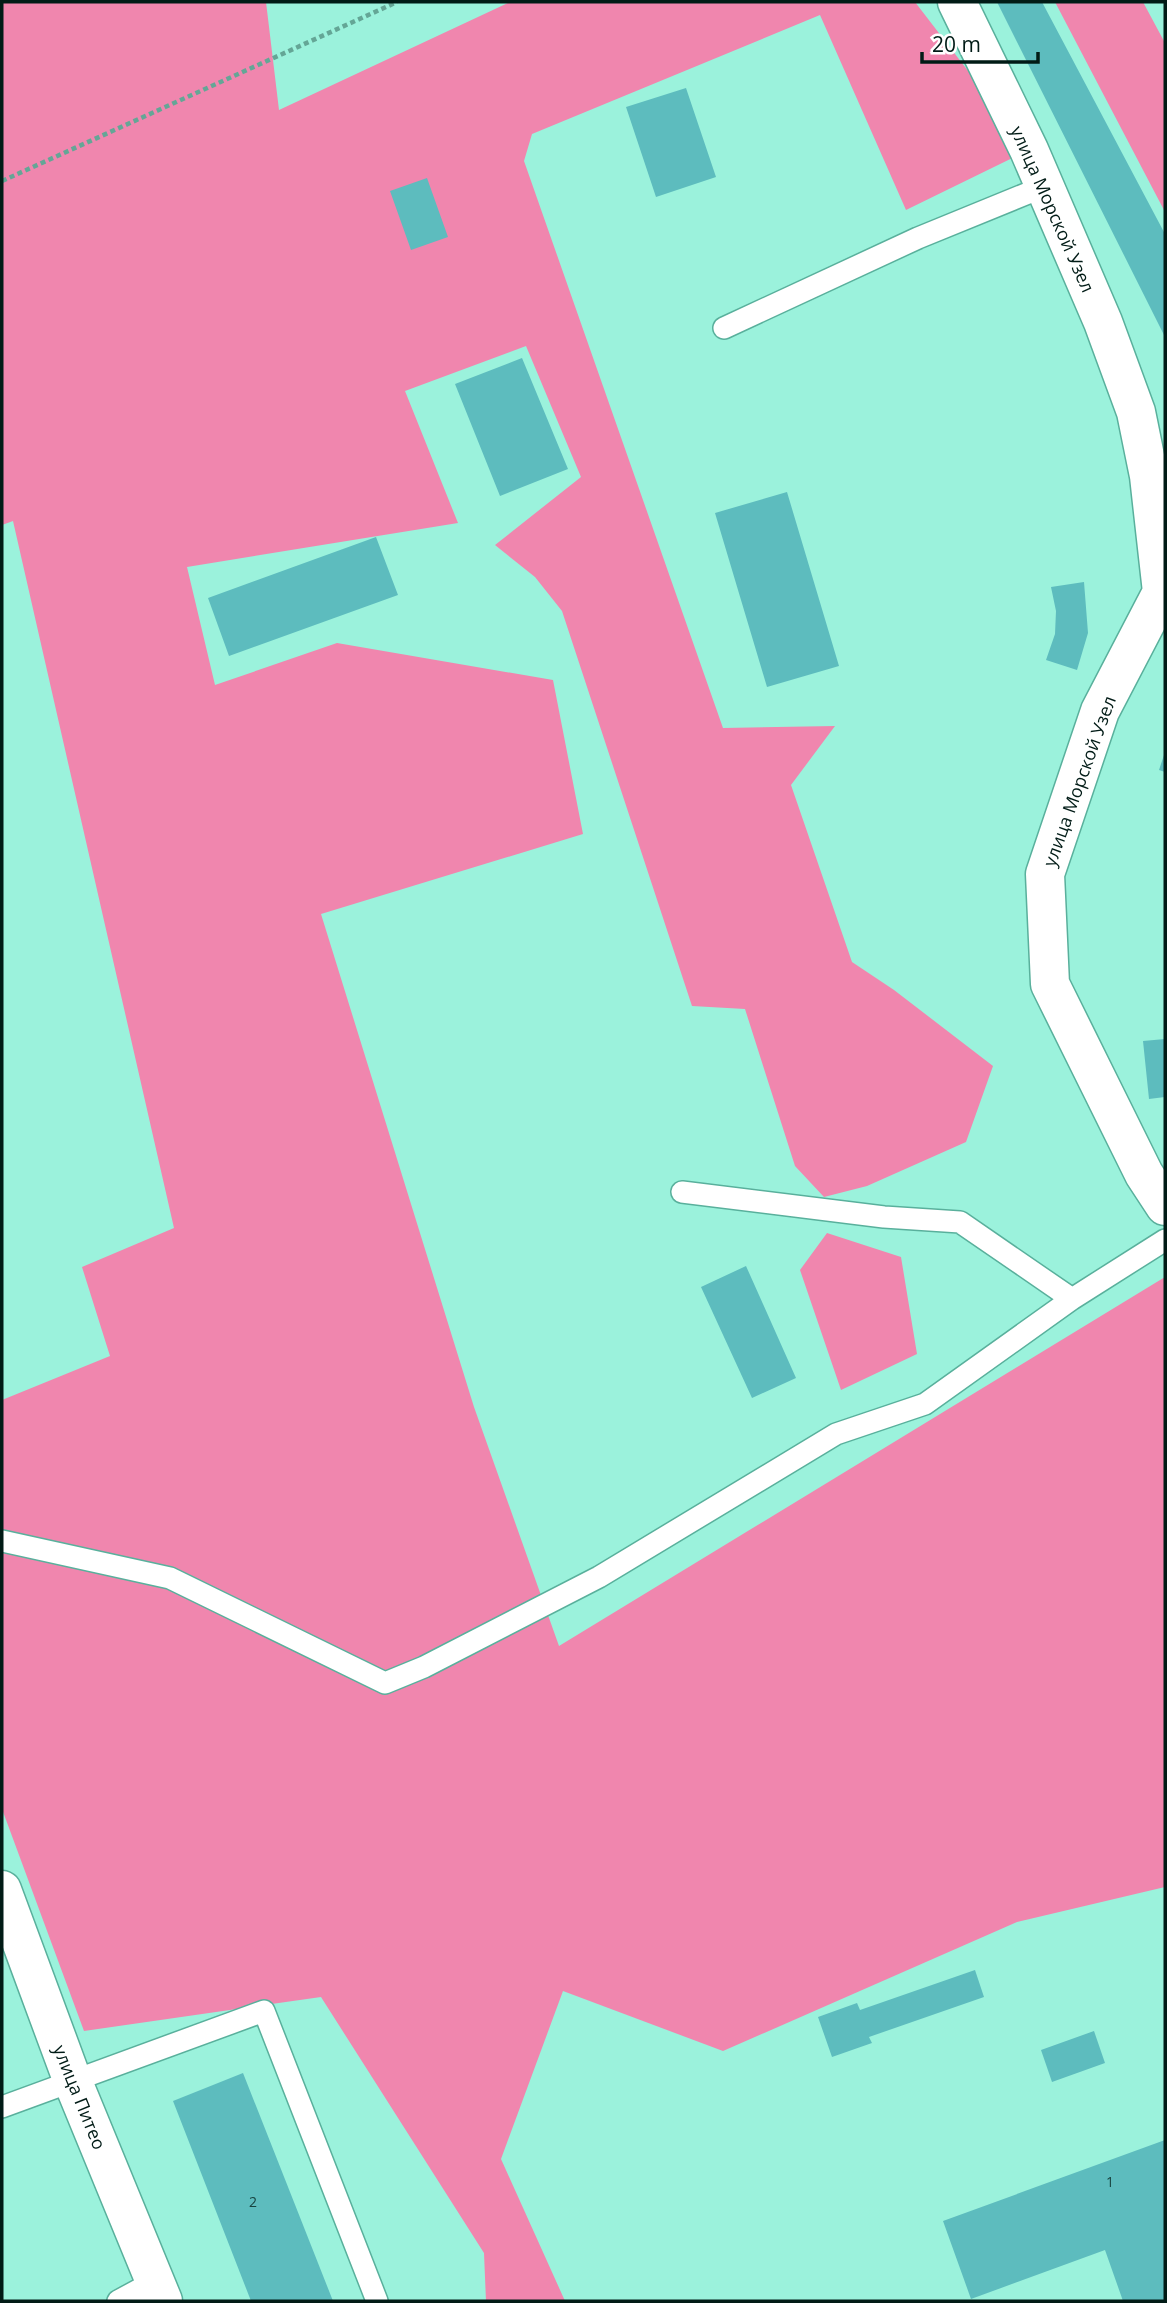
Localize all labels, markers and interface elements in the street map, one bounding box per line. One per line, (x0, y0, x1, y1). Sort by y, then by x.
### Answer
scale bar (922, 21, 1038, 65)
text: 20 m (932, 30, 981, 58)
street label: улица Морской Узел (1005, 122, 1101, 296)
street label: улица Морской Узел (1037, 692, 1121, 870)
street label: улица Питео (48, 2041, 112, 2153)
house number: 1 (1106, 2172, 1114, 2191)
house number: 2 (249, 2192, 257, 2211)

